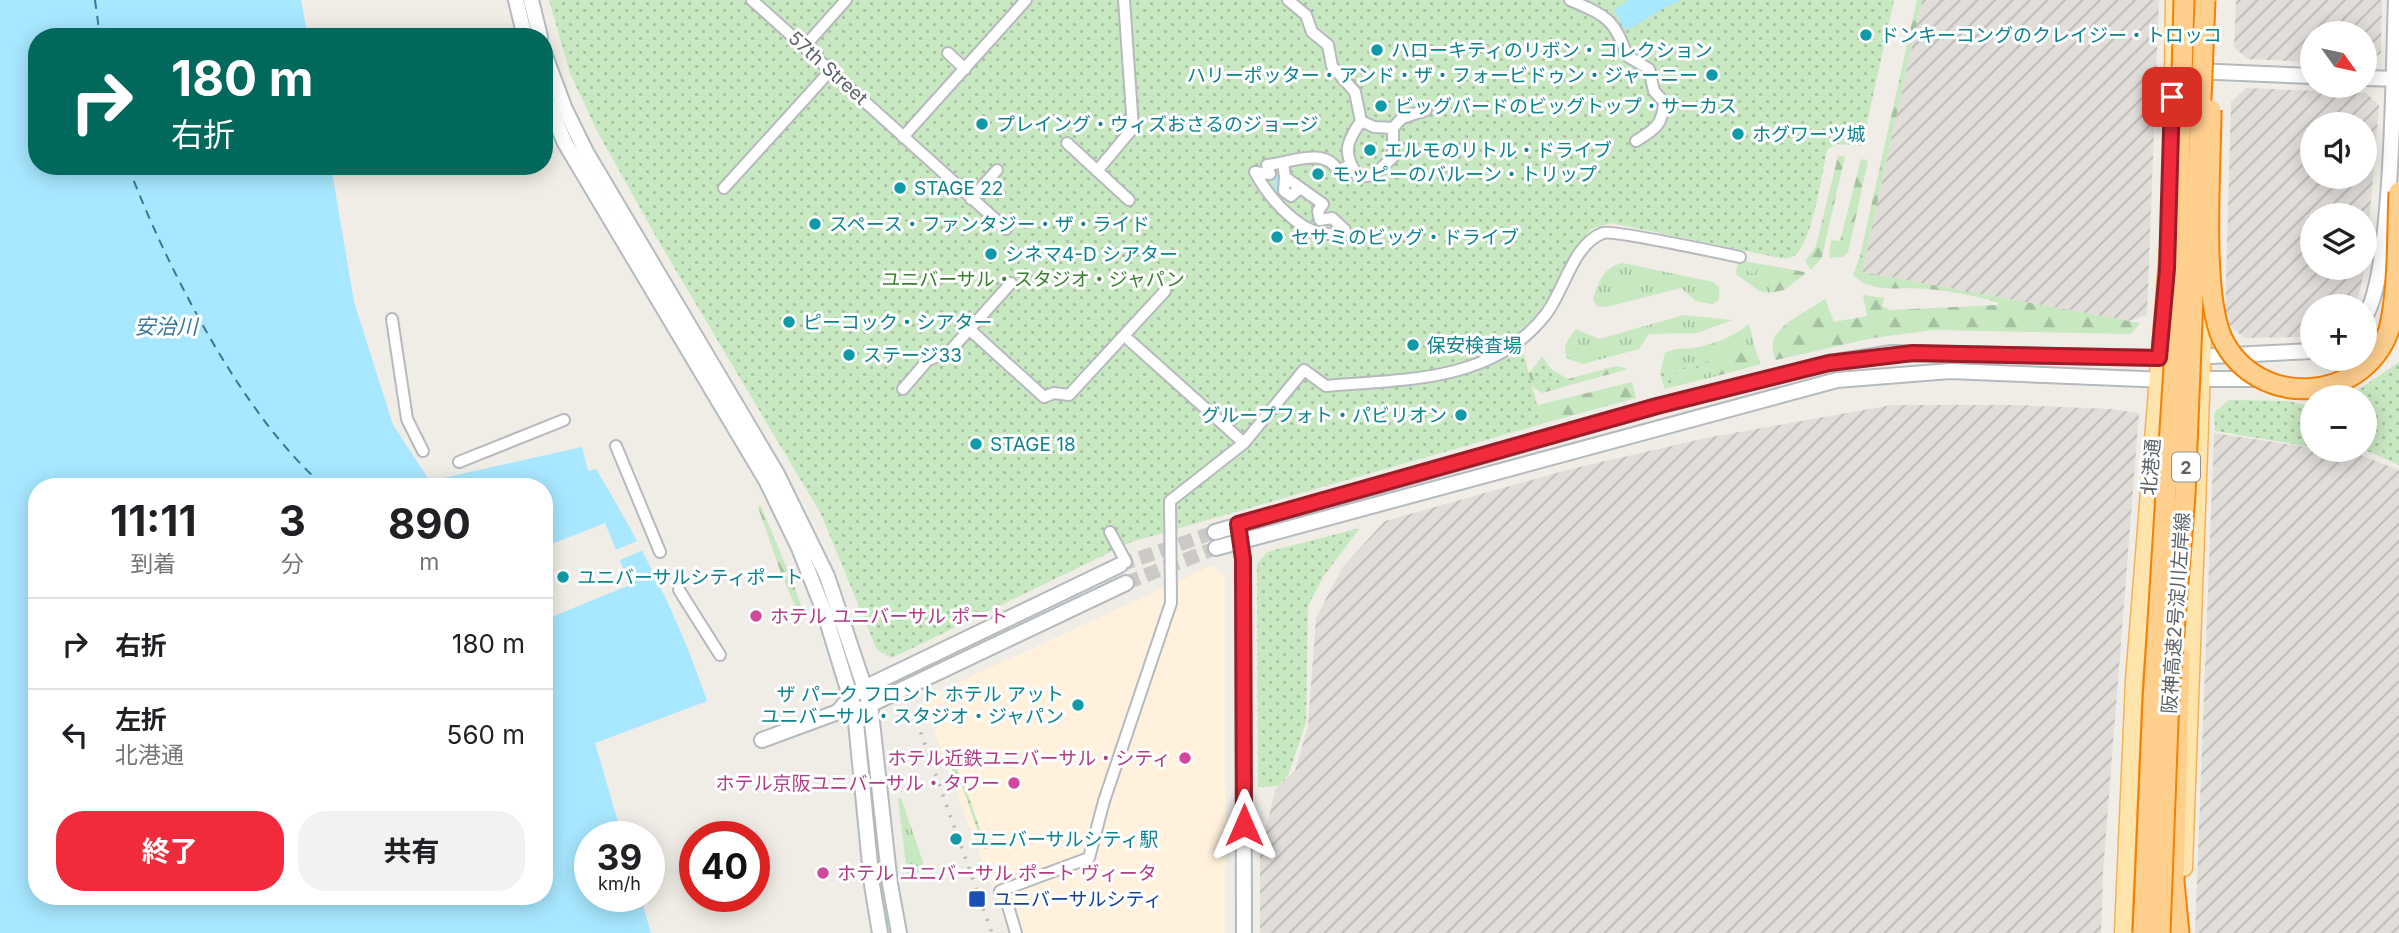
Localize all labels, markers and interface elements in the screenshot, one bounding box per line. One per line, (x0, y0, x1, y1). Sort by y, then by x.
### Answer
north arrow (2300, 21, 2376, 98)
map controls (2300, 21, 2377, 462)
place label: ドンキーコングのクレイジー・トロッコ (1880, 24, 2222, 47)
street label: 57th Street (784, 26, 872, 110)
marker: ドンキーコングのクレイジー・トロッコ (1858, 27, 1874, 43)
place label: ハローキティのリボン・コレクション (1391, 39, 1713, 62)
marker: ハローキティのリボン・コレクション (1369, 42, 1385, 58)
text: 180 m (171, 49, 313, 108)
icon: right (56, 56, 147, 147)
place label: ハリーポッター・アンド・ザ・フォービドゥン・ジャーニー (1187, 64, 1698, 87)
marker: ハリーポッター・アンド・ザ・フォービドゥン・ジャーニー (1704, 67, 1720, 83)
pin (2142, 67, 2202, 127)
icon: arrive (2153, 78, 2191, 116)
place label: ビッグバードのビッグトップ・サーカス (1395, 95, 1737, 118)
marker: ビッグバードのビッグトップ・サーカス (1373, 98, 1389, 114)
button: sound (2300, 112, 2377, 189)
place label: プレイング・ウィズおさるのジョージ (996, 113, 1319, 136)
text: 右折 (171, 115, 235, 154)
marker: プレイング・ウィズおさるのジョージ (974, 116, 990, 132)
place label: ホグワーツ城 (1752, 123, 1866, 146)
marker: ホグワーツ城 (1730, 126, 1746, 142)
place label: エルモのリトル・ドライブ (1384, 139, 1612, 162)
marker: エルモのリトル・ドライブ (1362, 142, 1378, 158)
place label: モッピーのバルーン・トリップ (1332, 163, 1597, 186)
marker: モッピーのバルーン・トリップ (1310, 166, 1326, 182)
place label: STAGE 22 (914, 177, 1003, 200)
marker: STAGE 22 (892, 180, 908, 196)
button: layers (2300, 203, 2377, 280)
place label: スペース・ファンタジー・ザ・ライド (829, 213, 1150, 236)
marker: スペース・ファンタジー・ザ・ライド (807, 216, 823, 232)
place label: セサミのビッグ・ドライブ (1291, 226, 1519, 249)
marker: セサミのビッグ・ドライブ (1269, 229, 1285, 245)
place label: シネマ4-D シアター (1005, 243, 1178, 266)
marker: シネマ4-D シアター (983, 246, 999, 262)
park label: ユニバーサル・スタジオ・ジャパン (881, 268, 1185, 291)
button: + (2300, 294, 2377, 371)
place label: ピーコック・シアター (803, 311, 993, 334)
water label: 安治川 (135, 314, 199, 339)
marker: ピーコック・シアター (781, 314, 797, 330)
place label: 保安検査場 (1427, 334, 1522, 357)
marker: 保安検査場 (1405, 337, 1421, 353)
place label: ステージ33 (863, 344, 962, 367)
marker: ステージ33 (841, 347, 857, 363)
button: − (2300, 385, 2377, 462)
place label: グループフォト・パビリオン (1201, 404, 1447, 427)
marker: グループフォト・パビリオン (1453, 407, 1469, 423)
place label: STAGE 18 (990, 433, 1076, 456)
marker: STAGE 18 (968, 436, 984, 452)
street label: 北港通 (2137, 438, 2165, 496)
road number: 2 (2172, 452, 2200, 481)
text: 11:11 (110, 495, 197, 546)
text: 3 (279, 495, 306, 546)
text: 890 (388, 498, 471, 549)
street label: 阪神高速2号淀川左岸線 (2157, 512, 2195, 714)
text: m (419, 548, 439, 576)
text: 到着 (130, 550, 176, 578)
text: 分 (281, 550, 304, 578)
place label: ユニバーサルシティポート (577, 566, 803, 589)
marker: ユニバーサルシティポート (555, 569, 571, 585)
place label: ホテル ユニバーサル ポート (770, 605, 1008, 628)
marker: ホテル ユニバーサル ポート (748, 608, 764, 624)
icon: right (56, 625, 94, 663)
text: 180 m (452, 628, 525, 659)
text: 右折 (115, 630, 167, 661)
place label: ザ パーク フロント ホテル アット ユニバーサル・スタジオ・ジャパン (760, 683, 1064, 728)
marker: ザ パーク フロント ホテル アット ユニバーサル・スタジオ・ジャパン (1070, 697, 1086, 713)
text: 左折 (115, 704, 167, 735)
icon: left (56, 716, 94, 754)
text: 560 m (447, 719, 525, 750)
text: 北港通 (115, 741, 184, 769)
place label: ホテル近鉄ユニバーサル・シティ (888, 747, 1171, 770)
marker: ホテル近鉄ユニバーサル・シティ (1177, 750, 1193, 766)
place label: ホテル京阪ユニバーサル・タワー (715, 772, 1000, 795)
marker: ホテル京阪ユニバーサル・タワー (1006, 775, 1022, 791)
position arrow (1207, 788, 1281, 862)
button: 終了 (56, 811, 284, 891)
button: 共有 (298, 811, 525, 891)
speed limit sign: 40 (679, 821, 770, 912)
place label: ユニバーサルシティ駅 (970, 828, 1158, 851)
marker: ユニバーサルシティ駅 (948, 831, 964, 847)
text: 39 (597, 836, 642, 878)
place label: ホテル ユニバーサル ポート ヴィータ (837, 862, 1157, 885)
marker: ホテル ユニバーサル ポート ヴィータ (815, 865, 831, 881)
text: km/h (598, 873, 641, 894)
place label: ユニバーサルシティ (993, 888, 1162, 911)
marker: ユニバーサルシティ (967, 889, 987, 909)

